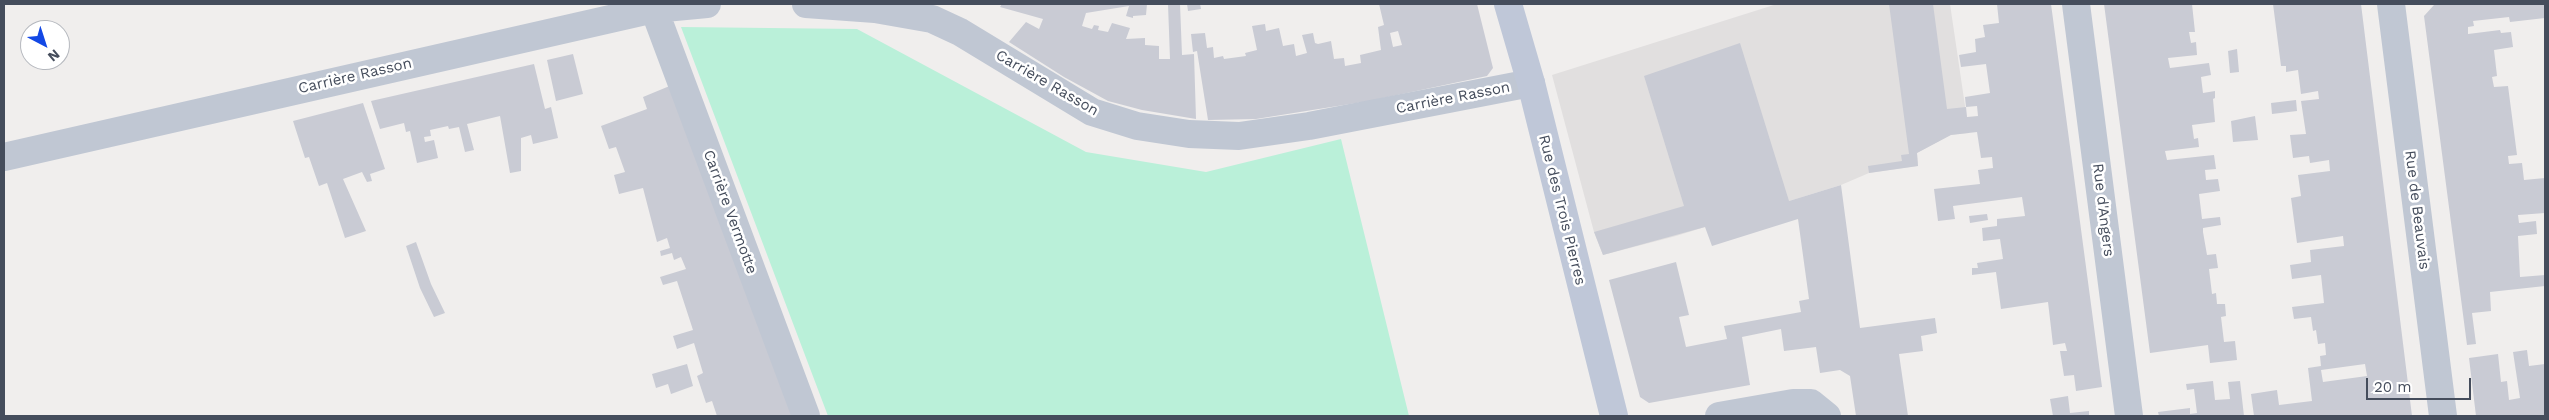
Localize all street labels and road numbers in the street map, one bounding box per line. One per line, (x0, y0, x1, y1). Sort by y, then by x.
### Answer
street label: Carrière Rasson (992, 46, 1102, 120)
street label: Carrière Rasson (297, 54, 413, 98)
street label: Carrière Rasson (1394, 78, 1512, 118)
street label: Rue des Trois Pierres (1535, 133, 1589, 287)
street label: Carrière Vermotte (699, 148, 761, 276)
street label: Rue de Beauvais (2401, 149, 2433, 271)
street label: Rue d'Angers (2088, 162, 2118, 258)

